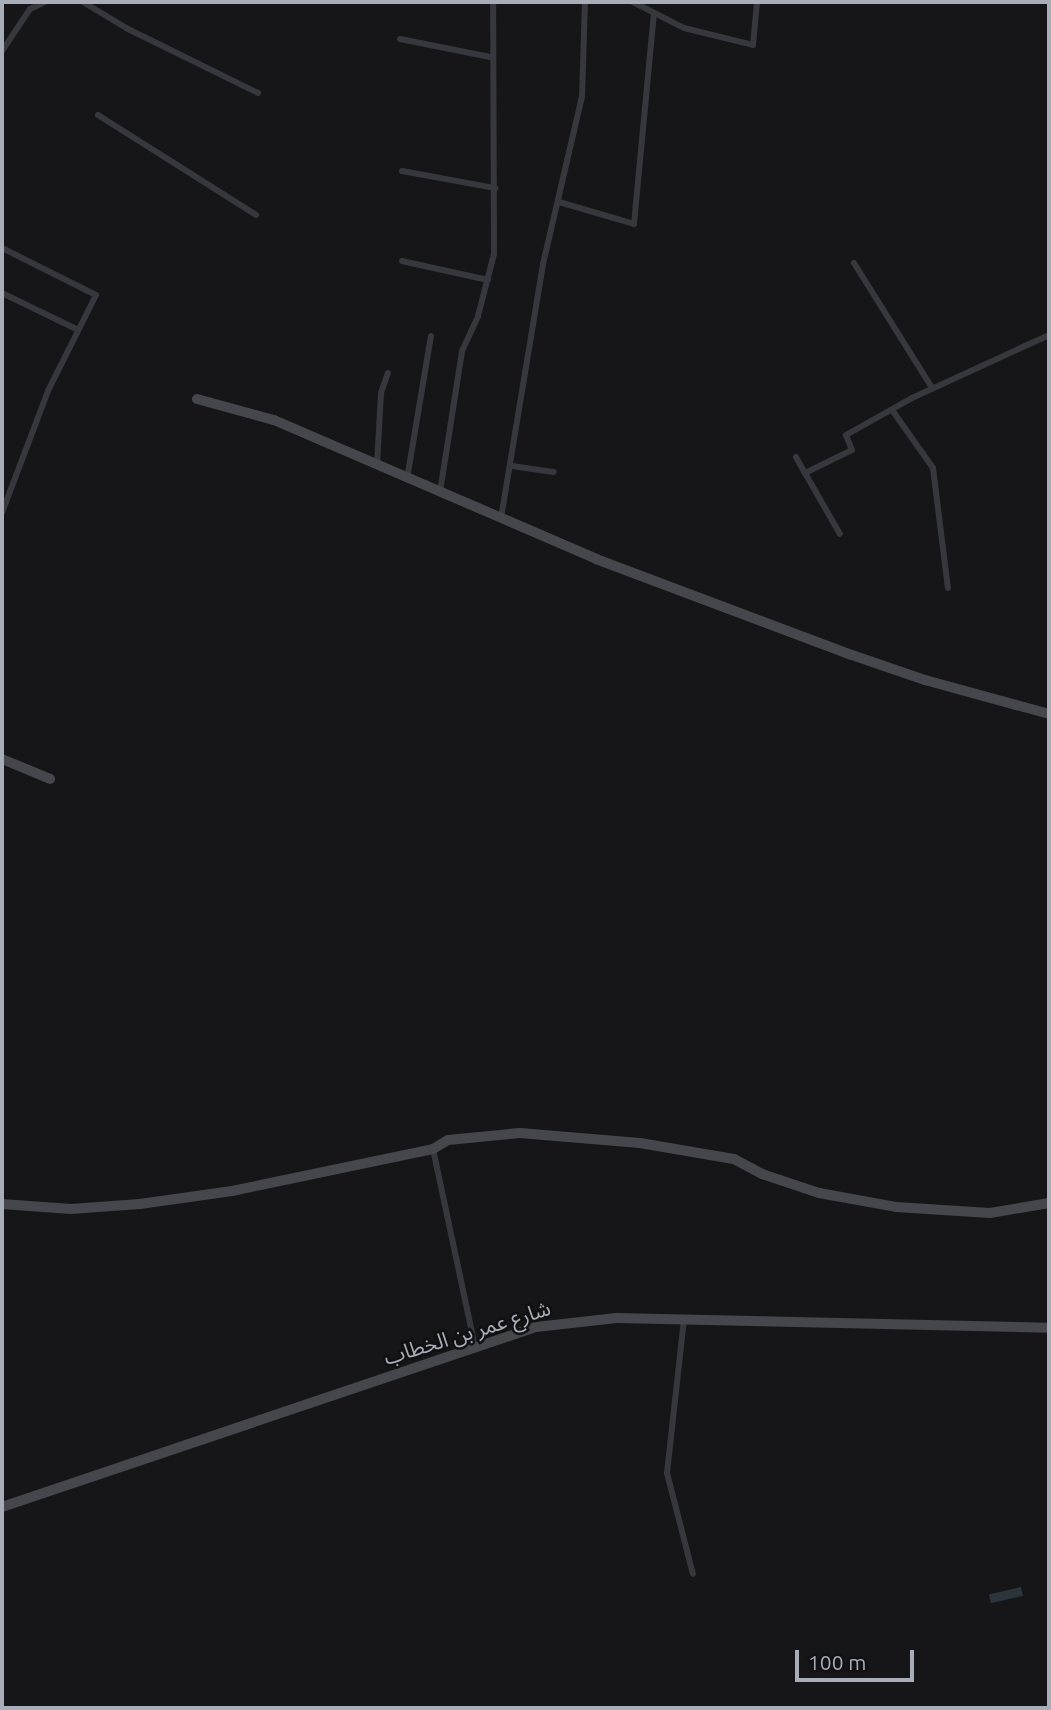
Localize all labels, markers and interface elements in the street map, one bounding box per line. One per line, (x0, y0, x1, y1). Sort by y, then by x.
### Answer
street label: شارع عمر بن الخطاب (381, 1295, 553, 1369)
scale bar (799, 1636, 918, 1680)
text: 100 m (808, 1650, 866, 1674)

